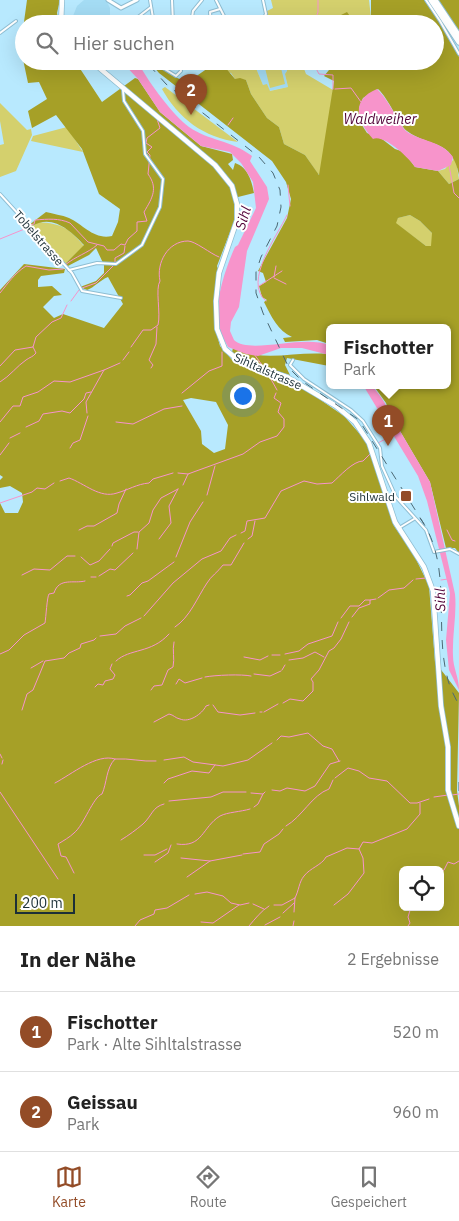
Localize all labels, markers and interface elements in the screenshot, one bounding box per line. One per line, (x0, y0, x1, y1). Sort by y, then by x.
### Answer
search box (15, 15, 444, 70)
icon: search (33, 29, 61, 57)
text: Hier suchen (73, 31, 175, 55)
pin: 2 (175, 74, 207, 115)
water label: Waldweiher (343, 110, 417, 128)
water label: Sihl (231, 204, 255, 232)
street label: Tobelstrasse (11, 207, 67, 269)
popup (326, 324, 451, 389)
text: Fischotter (343, 335, 434, 359)
street label: Sihltalstrasse (232, 349, 305, 393)
text: Park (343, 359, 376, 379)
your location (230, 383, 256, 409)
pin: 1 (372, 405, 404, 446)
place label: Sihlwald (349, 489, 395, 504)
marker: Sihlwald (399, 489, 413, 503)
water label: Sihl (431, 588, 449, 612)
map controls (399, 866, 444, 911)
button: locate (399, 866, 444, 911)
scale bar (15, 891, 75, 914)
text: 200 m (22, 894, 63, 912)
text: In der Nähe (20, 945, 136, 973)
text: 2 Ergebnisse (347, 949, 439, 969)
text: Fischotter (67, 1010, 158, 1034)
text: 1 (31, 1022, 41, 1042)
text: 520 m (392, 1022, 439, 1042)
text: Park · Alte Sihltalstrasse (67, 1034, 242, 1054)
text: Geissau (67, 1090, 138, 1114)
text: 2 (31, 1102, 41, 1122)
text: 960 m (392, 1102, 439, 1122)
text: Park (67, 1114, 99, 1134)
tab: Karte (52, 1163, 86, 1211)
tab: Route (190, 1163, 227, 1211)
tab: Gespeichert (331, 1163, 407, 1211)

